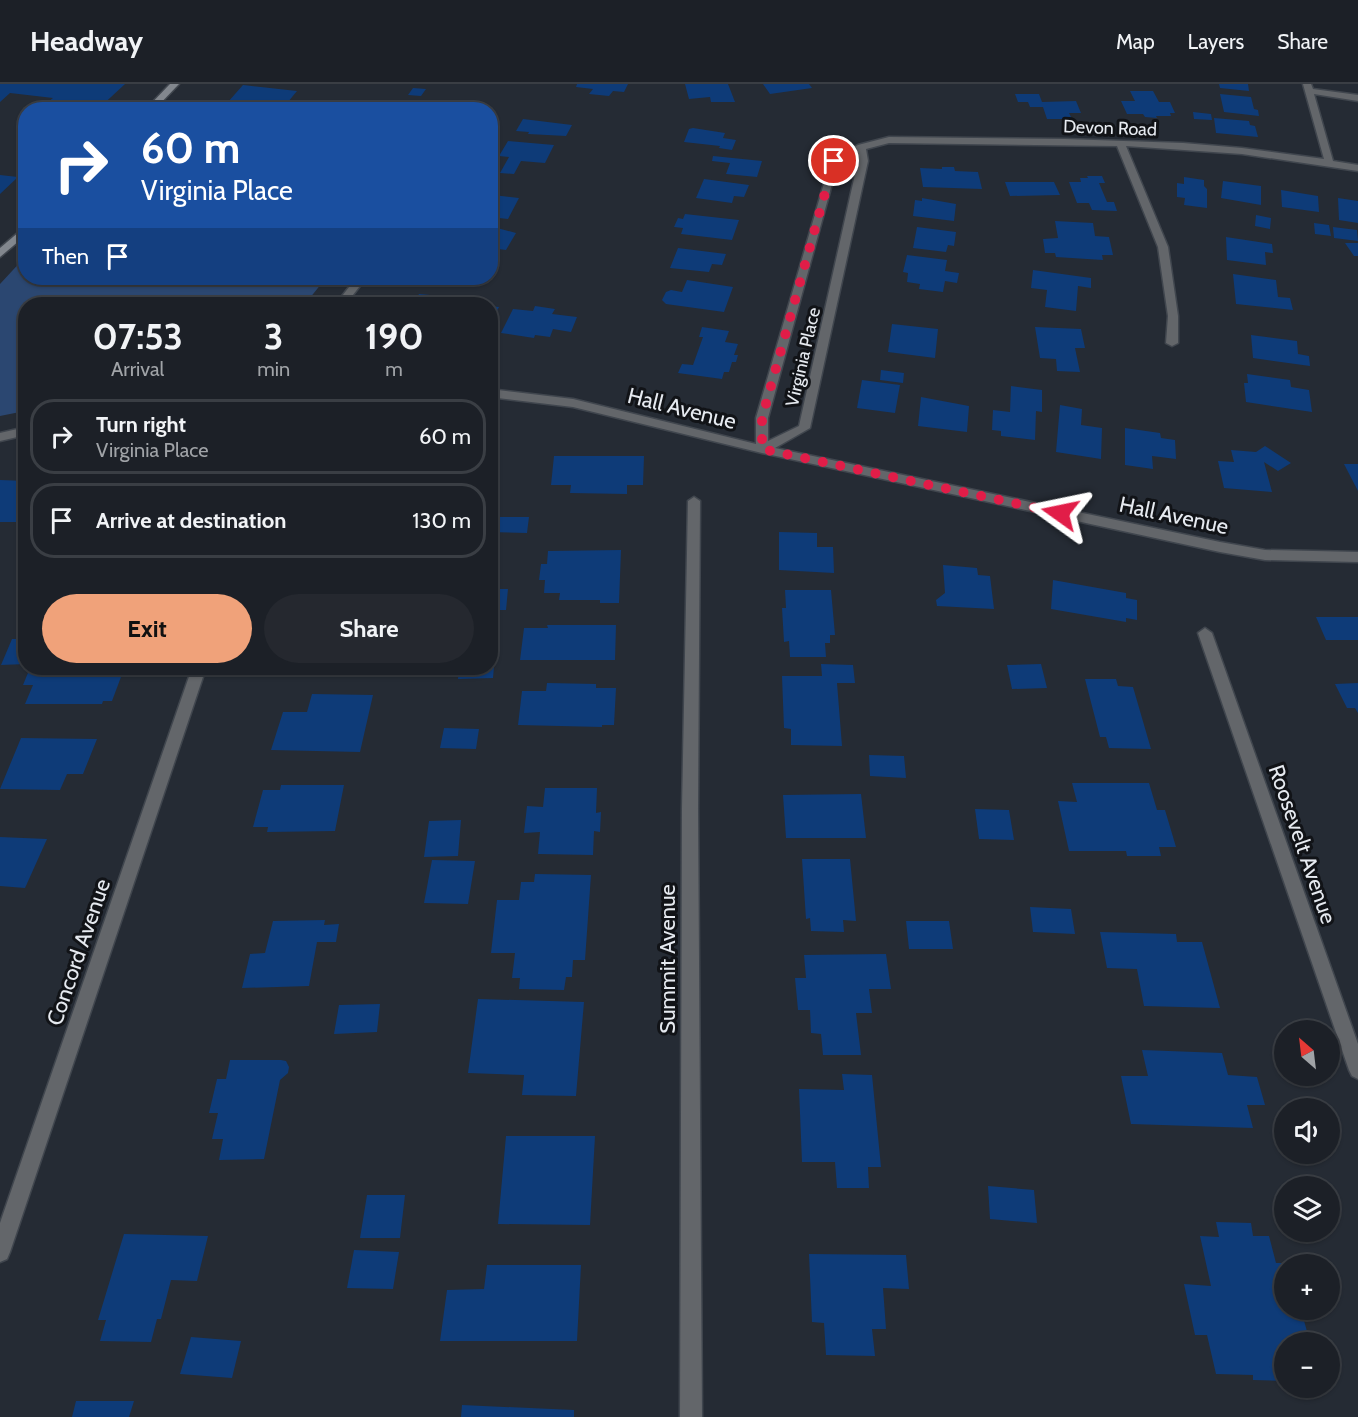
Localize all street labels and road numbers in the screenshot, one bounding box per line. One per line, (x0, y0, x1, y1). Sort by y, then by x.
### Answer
street label: Devon Road (1063, 115, 1157, 141)
street label: Virginia Place (781, 305, 825, 409)
street label: Hall Avenue (625, 382, 739, 435)
street label: Hall Avenue (1117, 491, 1231, 540)
street label: Roosevelt Avenue (1263, 761, 1342, 927)
street label: Concord Avenue (41, 875, 116, 1029)
street label: Summit Avenue (654, 884, 681, 1034)

